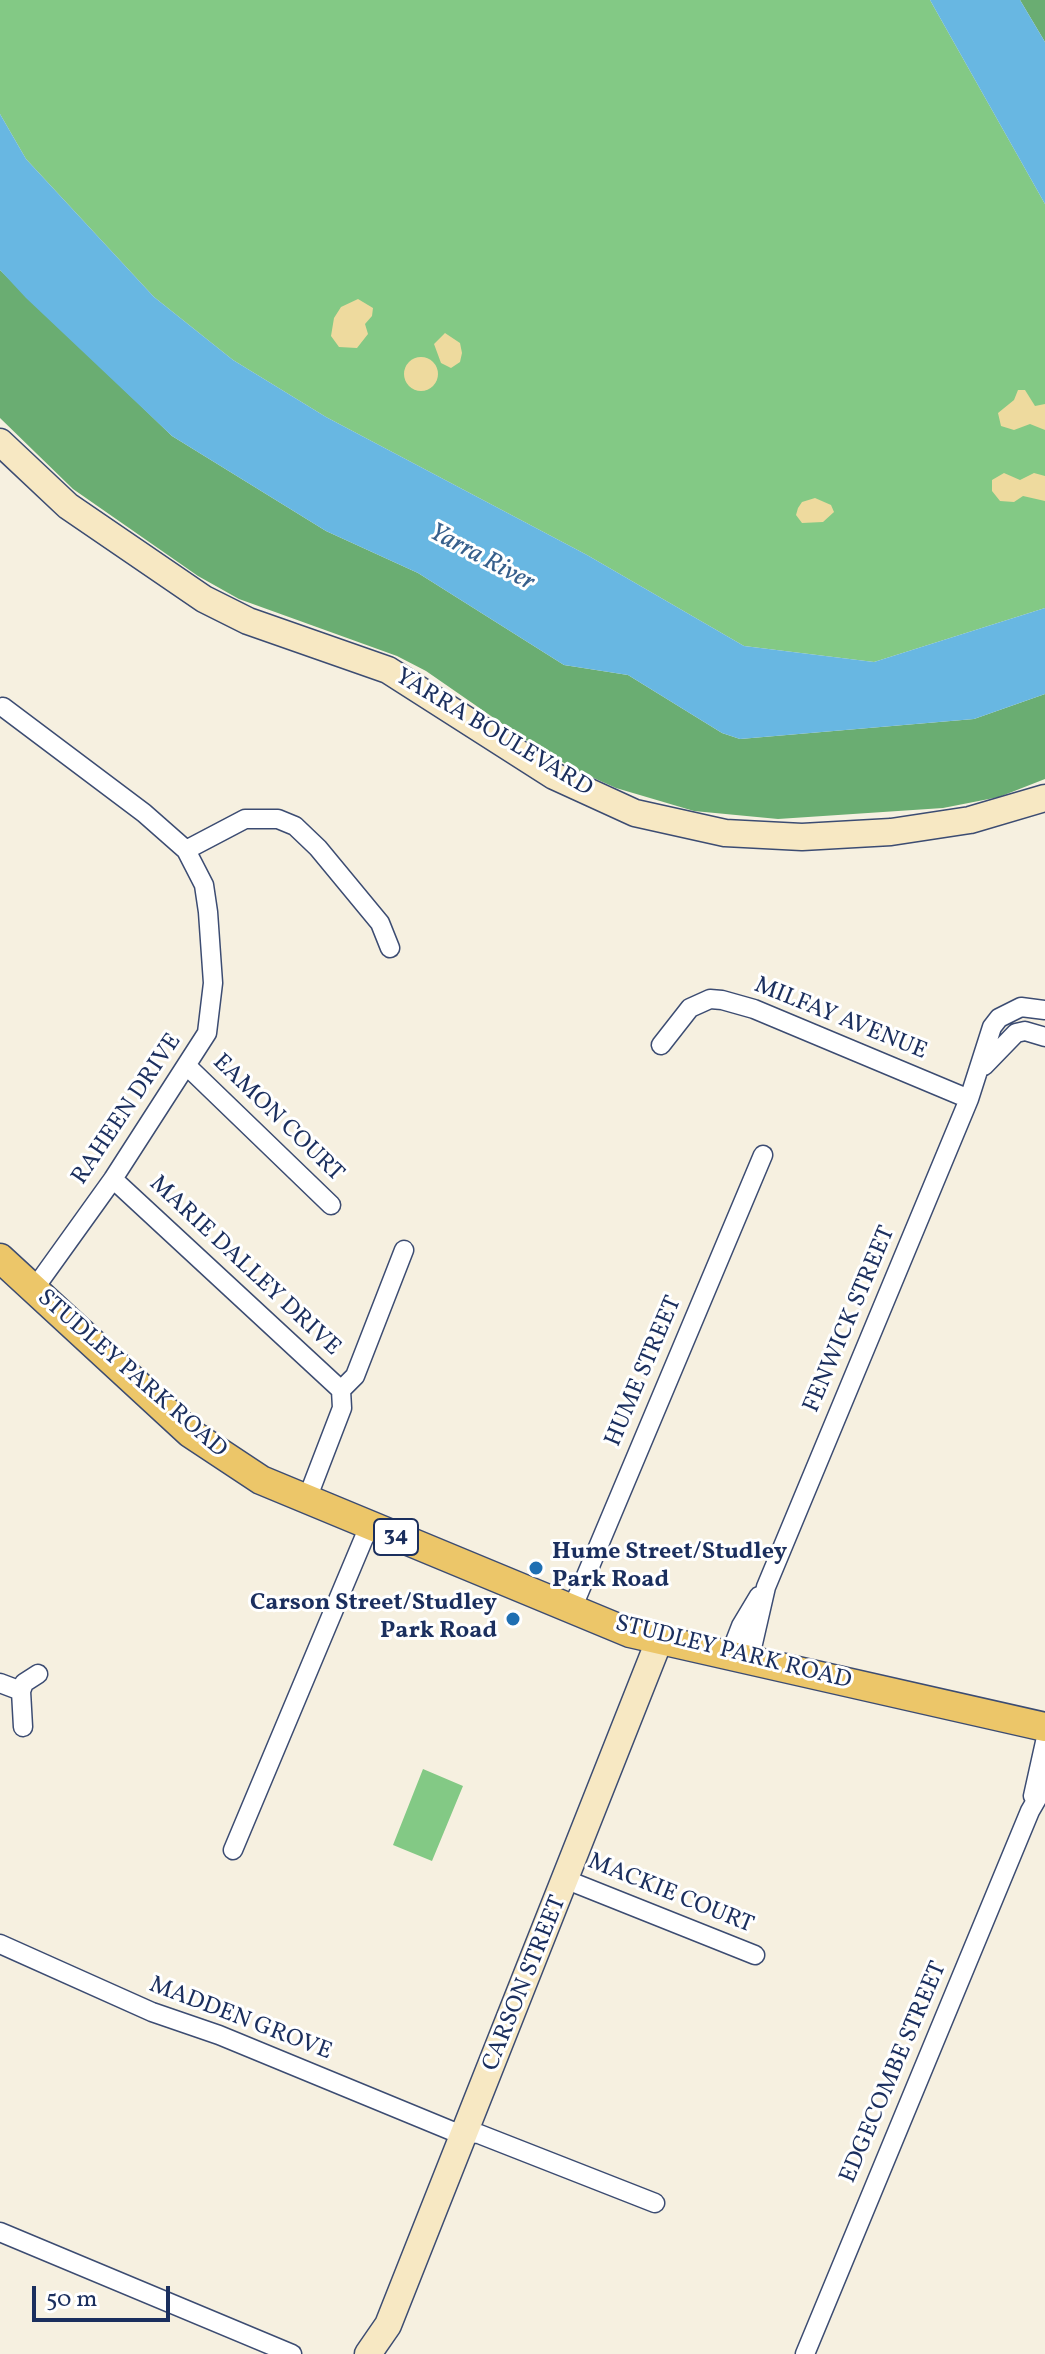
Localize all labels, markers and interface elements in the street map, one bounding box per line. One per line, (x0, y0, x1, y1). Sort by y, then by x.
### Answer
water label: Yarra River (423, 518, 539, 600)
street label: YARRA BOULEVARD (389, 664, 597, 804)
street label: MILFAY AVENUE (749, 972, 931, 1068)
street label: RAHEEN DRIVE (67, 1029, 189, 1191)
street label: EAMON COURT (205, 1049, 349, 1189)
street label: MARIE DALLEY DRIVE (142, 1171, 346, 1363)
street label: FENWICK STREET (799, 1223, 903, 1417)
street label: STUDLEY PARK ROAD (30, 1285, 232, 1465)
street label: HUME STREET (600, 1293, 690, 1451)
road number: 34 (374, 1519, 418, 1555)
place label: Hume Street/Studley Park Road (552, 1540, 787, 1596)
marker: Hume Street/Studley Park Road (527, 1559, 545, 1577)
place label: Carson Street/Studley Park Road (250, 1591, 497, 1647)
marker: Carson Street/Studley Park Road (504, 1610, 522, 1628)
street label: STUDLEY PARK ROAD (612, 1611, 854, 1697)
street label: MACKIE COURT (583, 1849, 757, 1941)
street label: CARSON STREET (478, 1892, 574, 2076)
street label: EDGECOMBE STREET (835, 1958, 955, 2188)
street label: MADDEN GROVE (145, 1972, 335, 2068)
scale bar (36, 2270, 174, 2320)
text: 50 m (46, 2283, 98, 2317)

